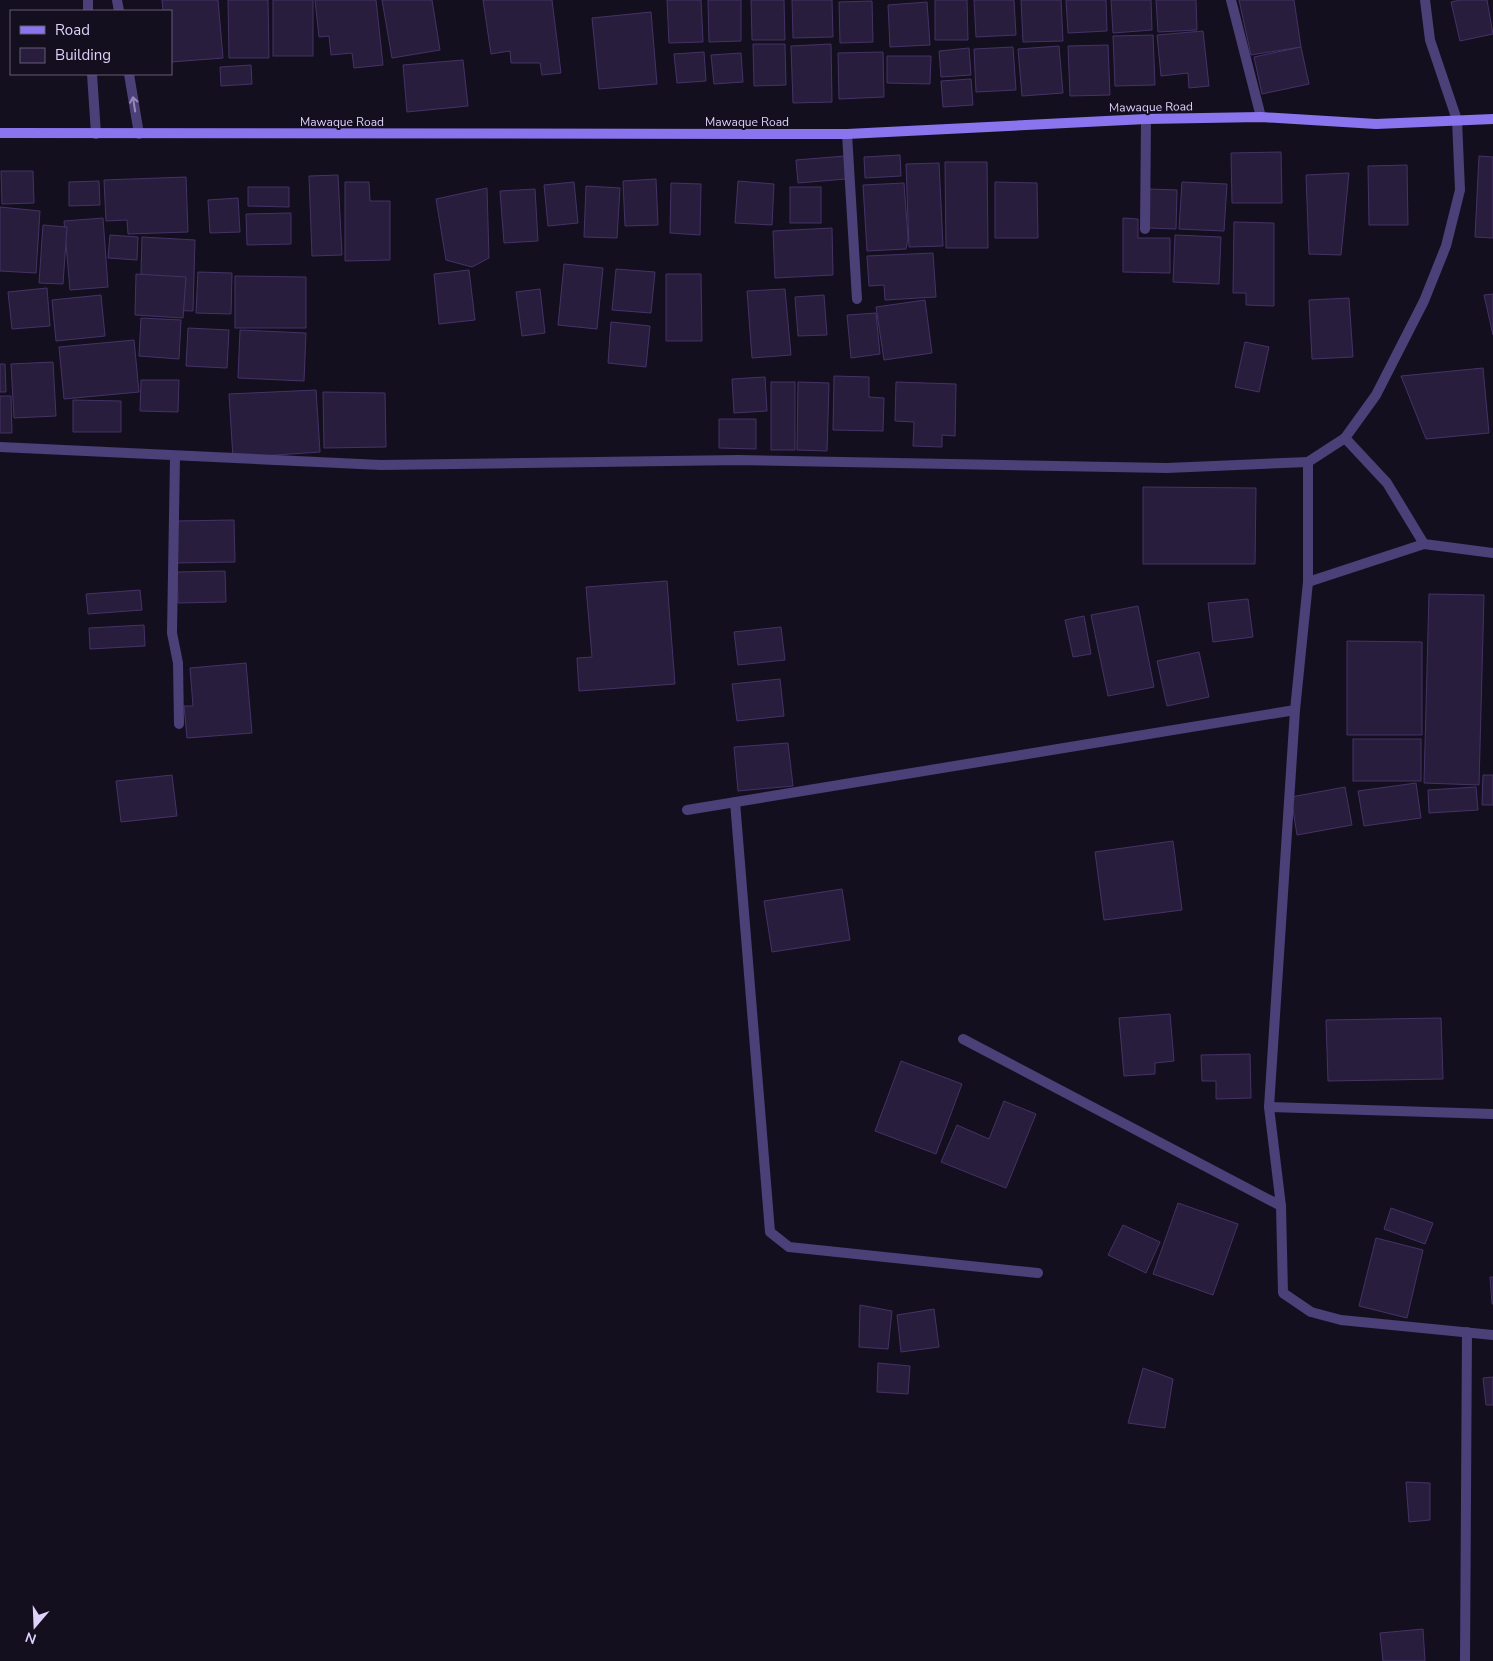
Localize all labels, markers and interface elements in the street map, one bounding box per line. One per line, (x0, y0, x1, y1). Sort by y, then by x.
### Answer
legend (10, 10, 172, 75)
text: Road (55, 20, 90, 40)
text: Building (55, 45, 111, 65)
one-way arrow (128, 96, 138, 112)
street label: Mawaque Road (1109, 98, 1193, 116)
street label: Mawaque Road (300, 114, 384, 130)
street label: Mawaque Road (705, 114, 789, 130)
north arrow (10, 1601, 60, 1651)
text: N (23, 1627, 39, 1649)

